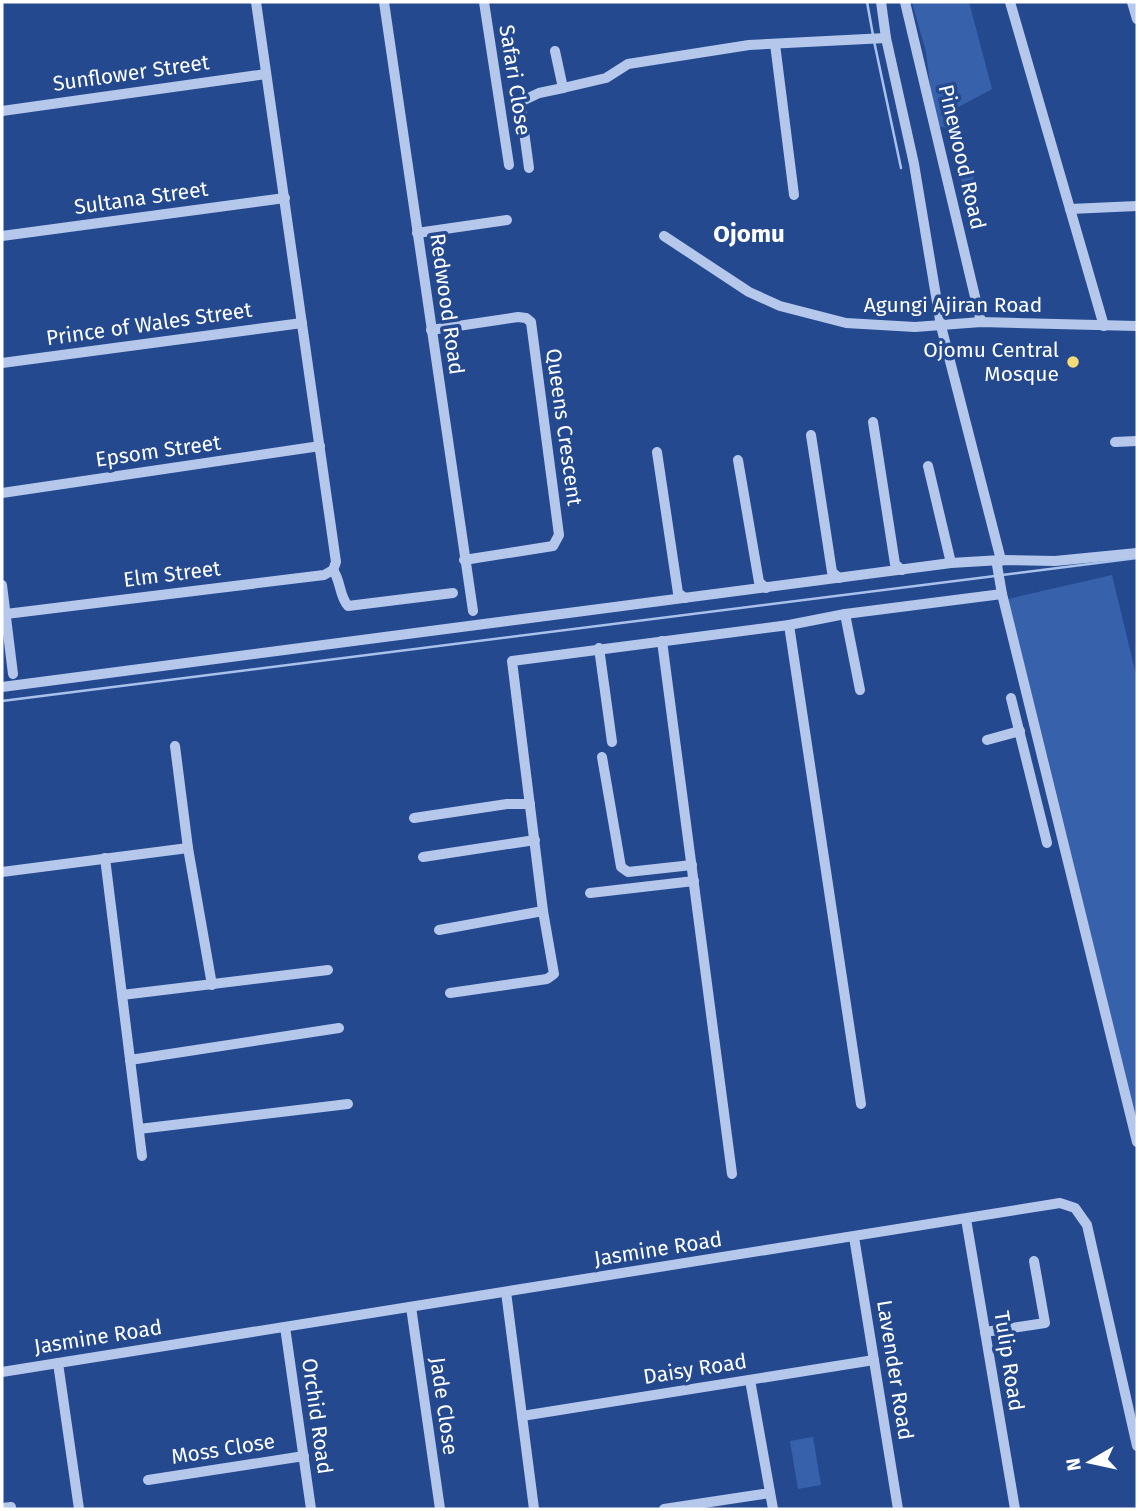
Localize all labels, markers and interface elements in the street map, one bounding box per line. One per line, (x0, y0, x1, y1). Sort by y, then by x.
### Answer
street label: Safari Close (493, 23, 537, 137)
street label: Sunflower Street (51, 49, 211, 97)
street label: Pinewood Road (933, 82, 991, 232)
street label: Sultana Street (72, 176, 210, 220)
district label: Ojomu (713, 220, 785, 248)
street label: Redwood Road (424, 232, 470, 376)
street label: Agungi Ajiran Road (864, 292, 1042, 318)
street label: Prince of Wales Street (45, 297, 254, 351)
place label: Ojomu Central Mosque (923, 337, 1059, 387)
street label: Queens Crescent (540, 347, 588, 508)
marker: Ojomu Central Mosque (1065, 354, 1081, 370)
street label: Epsom Street (94, 429, 223, 473)
street label: Elm Street (122, 555, 223, 593)
street label: Jasmine Road (592, 1226, 724, 1272)
street label: Lavender Road (871, 1298, 919, 1442)
street label: Tulip Road (988, 1309, 1030, 1413)
street label: Jasmine Road (32, 1314, 164, 1360)
street label: Daisy Road (641, 1348, 749, 1390)
street label: Jade Close (424, 1355, 464, 1457)
street label: Orchid Road (296, 1356, 338, 1476)
north arrow (1055, 1427, 1125, 1497)
street label: Moss Close (169, 1428, 277, 1470)
text: N (1061, 1457, 1086, 1473)

